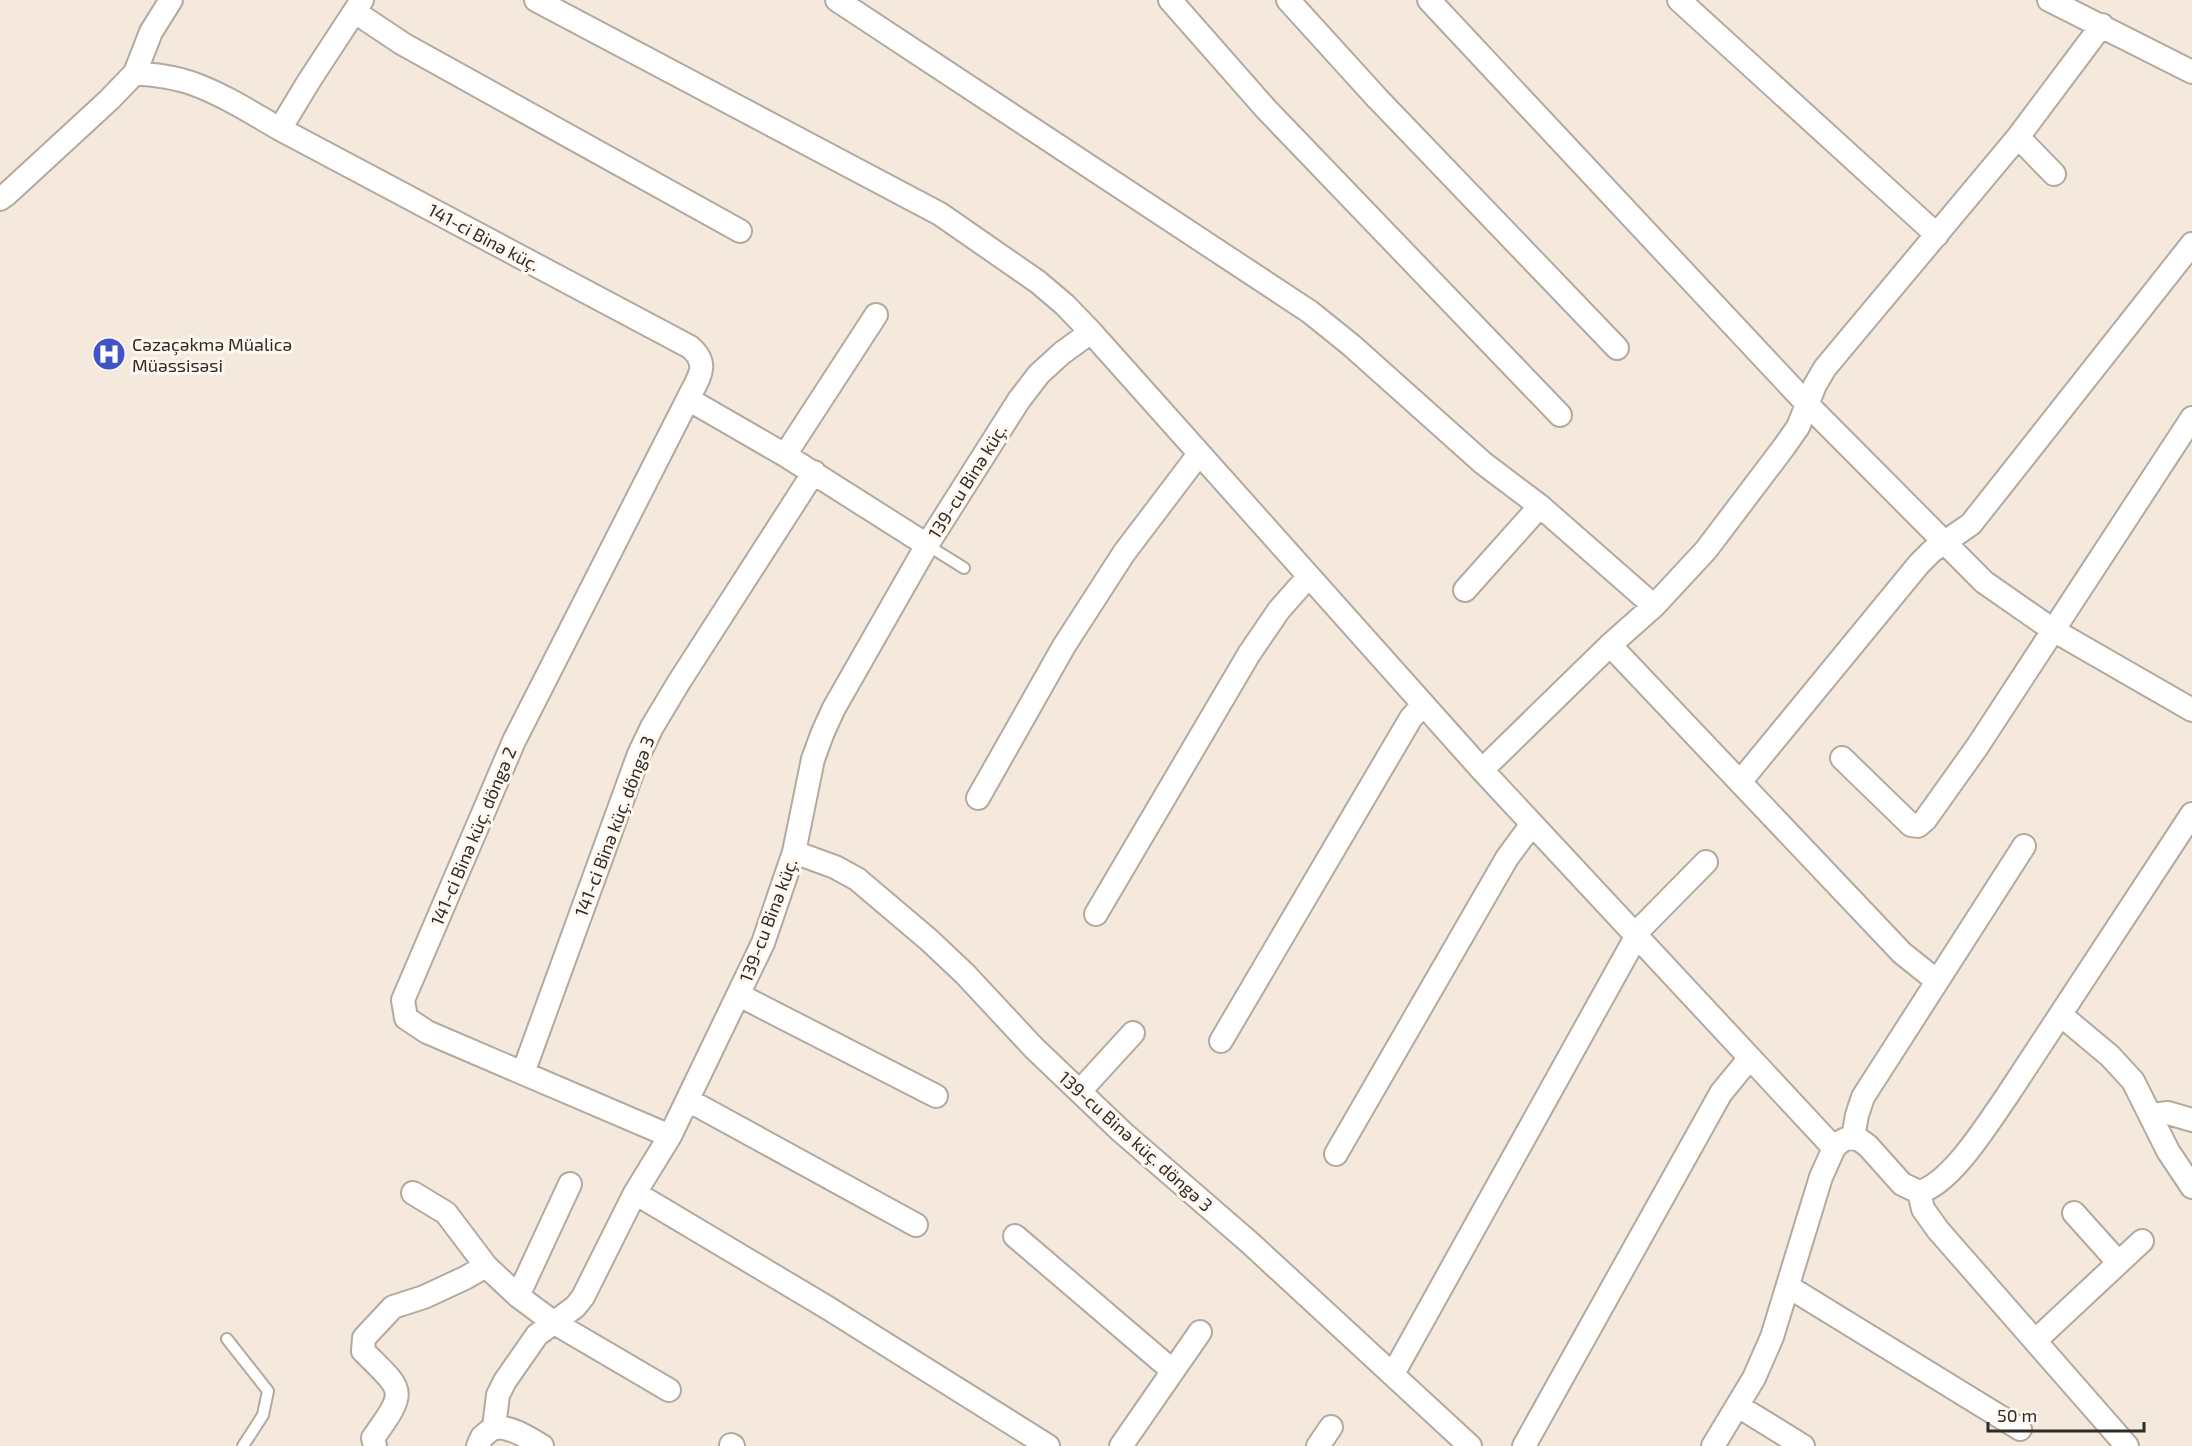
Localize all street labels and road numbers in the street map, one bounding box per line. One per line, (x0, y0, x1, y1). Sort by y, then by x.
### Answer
street label: 141-ci Binə küç. (424, 198, 543, 276)
street label: 139-cu Binə küç. (923, 420, 1012, 543)
street label: 141-ci Binə küç. döngə 3 (569, 733, 660, 920)
street label: 141-ci Binə küç. döngə 2 (425, 743, 522, 929)
street label: 139-cu Binə küç. (734, 855, 803, 985)
street label: 139-cu Binə küç. döngə 3 (1054, 1066, 1217, 1217)

